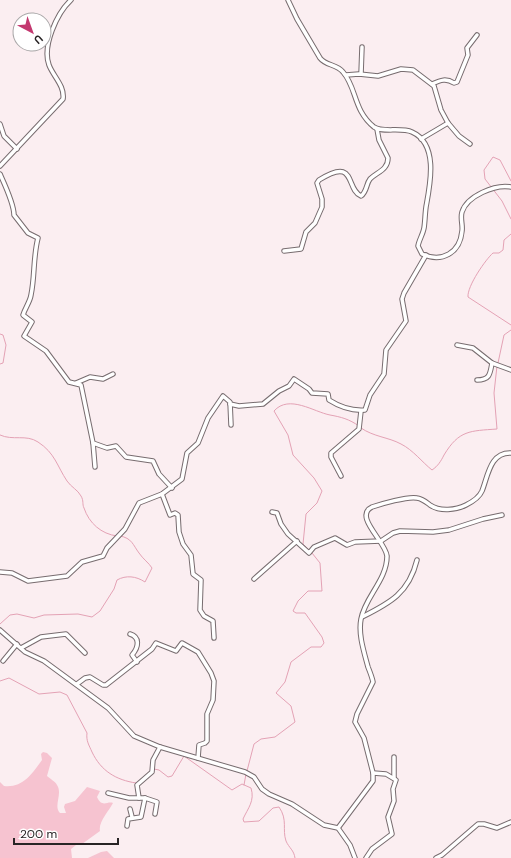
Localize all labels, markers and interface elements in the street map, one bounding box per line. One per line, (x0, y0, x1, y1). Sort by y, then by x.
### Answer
north arrow (12, 12, 52, 52)
text: U (31, 32, 46, 47)
scale bar (14, 820, 118, 846)
text: 200 m (20, 826, 57, 842)

